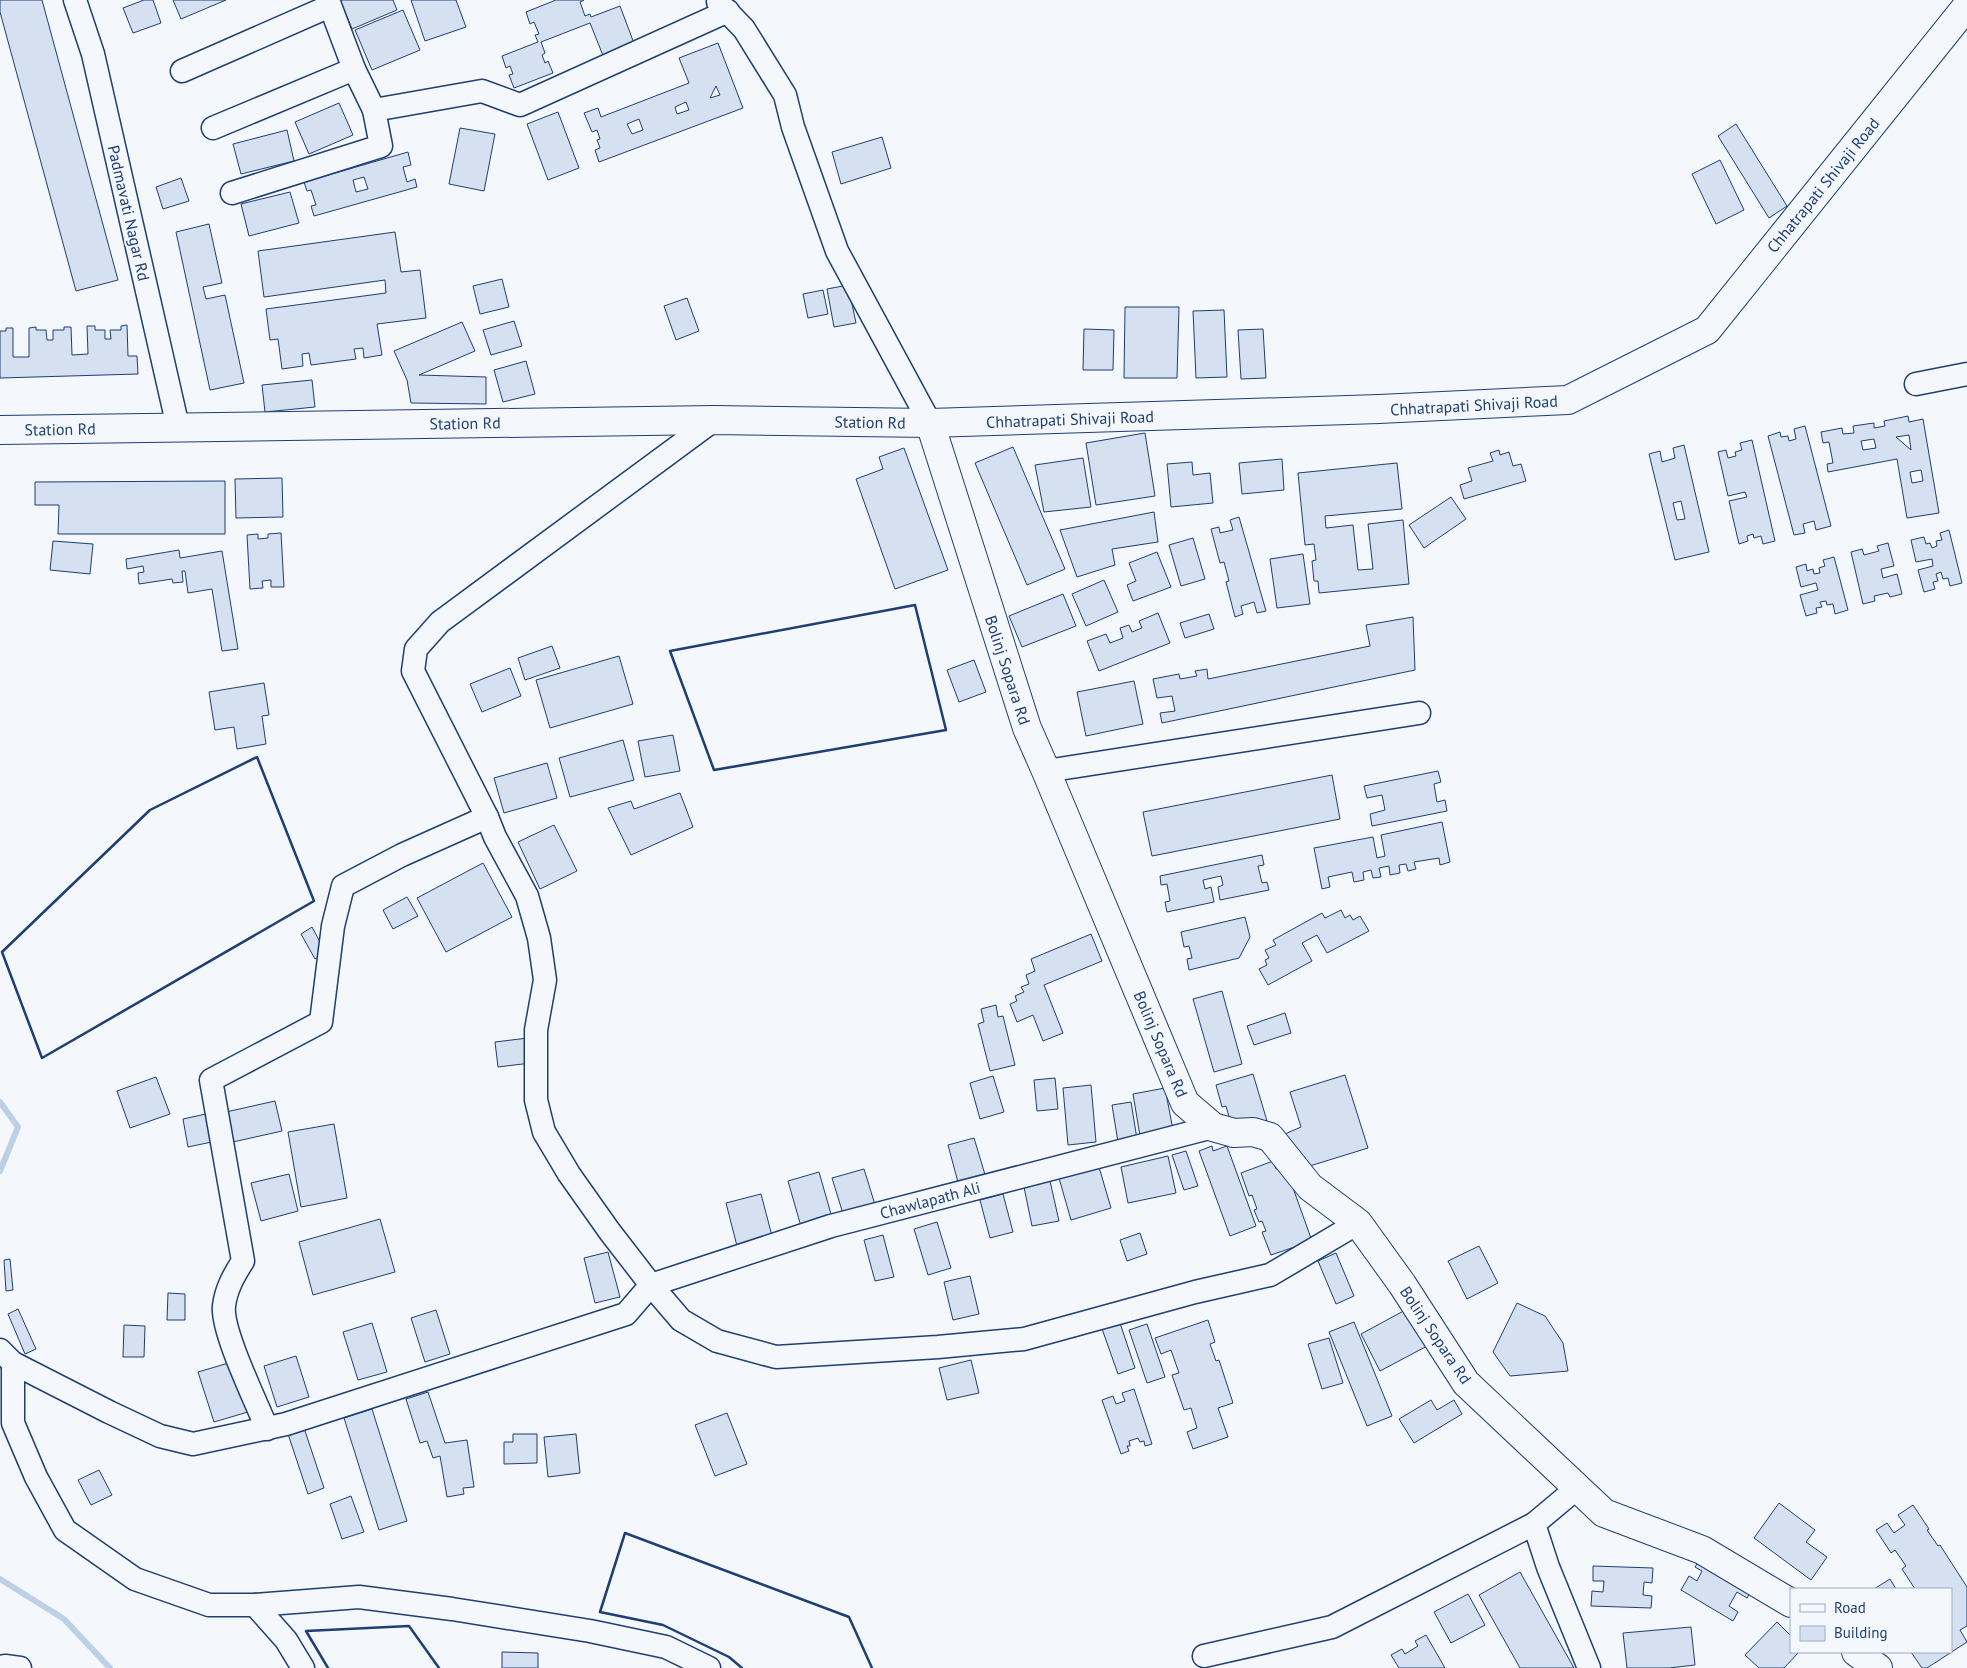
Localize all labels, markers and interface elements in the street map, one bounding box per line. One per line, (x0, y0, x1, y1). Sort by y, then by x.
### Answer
street label: Chhatrapati Shivaji Road (1762, 113, 1884, 257)
street label: Padmavati Nagar Rd (104, 143, 154, 283)
street label: Chhatrapati Shivaji Road (1390, 391, 1558, 419)
street label: Chhatrapati Shivaji Road (986, 406, 1154, 432)
street label: Station Rd (834, 411, 906, 433)
street label: Station Rd (429, 412, 501, 434)
street label: Station Rd (24, 418, 96, 440)
street label: Bolinj Sopara Rd (981, 613, 1035, 727)
street label: Bolinj Sopara Rd (1130, 988, 1192, 1100)
street label: Chawlapath Ali (878, 1177, 982, 1223)
street label: Bolinj Sopara Rd (1396, 1282, 1476, 1388)
legend (1790, 1588, 1952, 1653)
text: Road (1834, 1598, 1866, 1617)
text: Building (1834, 1623, 1888, 1642)

